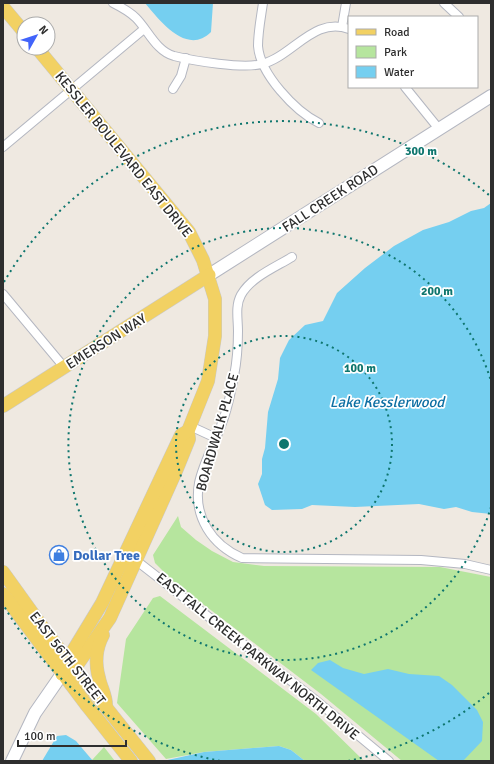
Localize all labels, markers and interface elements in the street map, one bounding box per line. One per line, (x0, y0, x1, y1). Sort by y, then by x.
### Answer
north arrow (16, 16, 56, 56)
legend (348, 16, 478, 88)
text: N (36, 23, 51, 37)
text: Road (384, 25, 410, 40)
text: Park (384, 45, 407, 60)
text: Water (384, 65, 415, 80)
street label: KESSLER BOULEVARD EAST DRIVE (51, 68, 196, 241)
text: 300 m (405, 144, 437, 159)
street label: FALL CREEK ROAD (279, 161, 382, 236)
text: 200 m (421, 284, 453, 299)
street label: EMERSON WAY (63, 310, 150, 373)
text: 100 m (344, 361, 376, 376)
street label: BOARDWALK PLACE (192, 371, 242, 493)
water label: Lake Kesslerwood (330, 393, 446, 411)
centre of rings (277, 437, 291, 451)
shop icon: Dollar Tree (48, 544, 70, 566)
place label: Dollar Tree (73, 547, 140, 564)
street label: EAST FALL CREEK PARKWAY NORTH DRIVE (153, 569, 363, 744)
street label: EAST 56TH STREET (26, 608, 109, 708)
scale bar (18, 722, 126, 748)
text: 100 m (24, 729, 56, 744)

